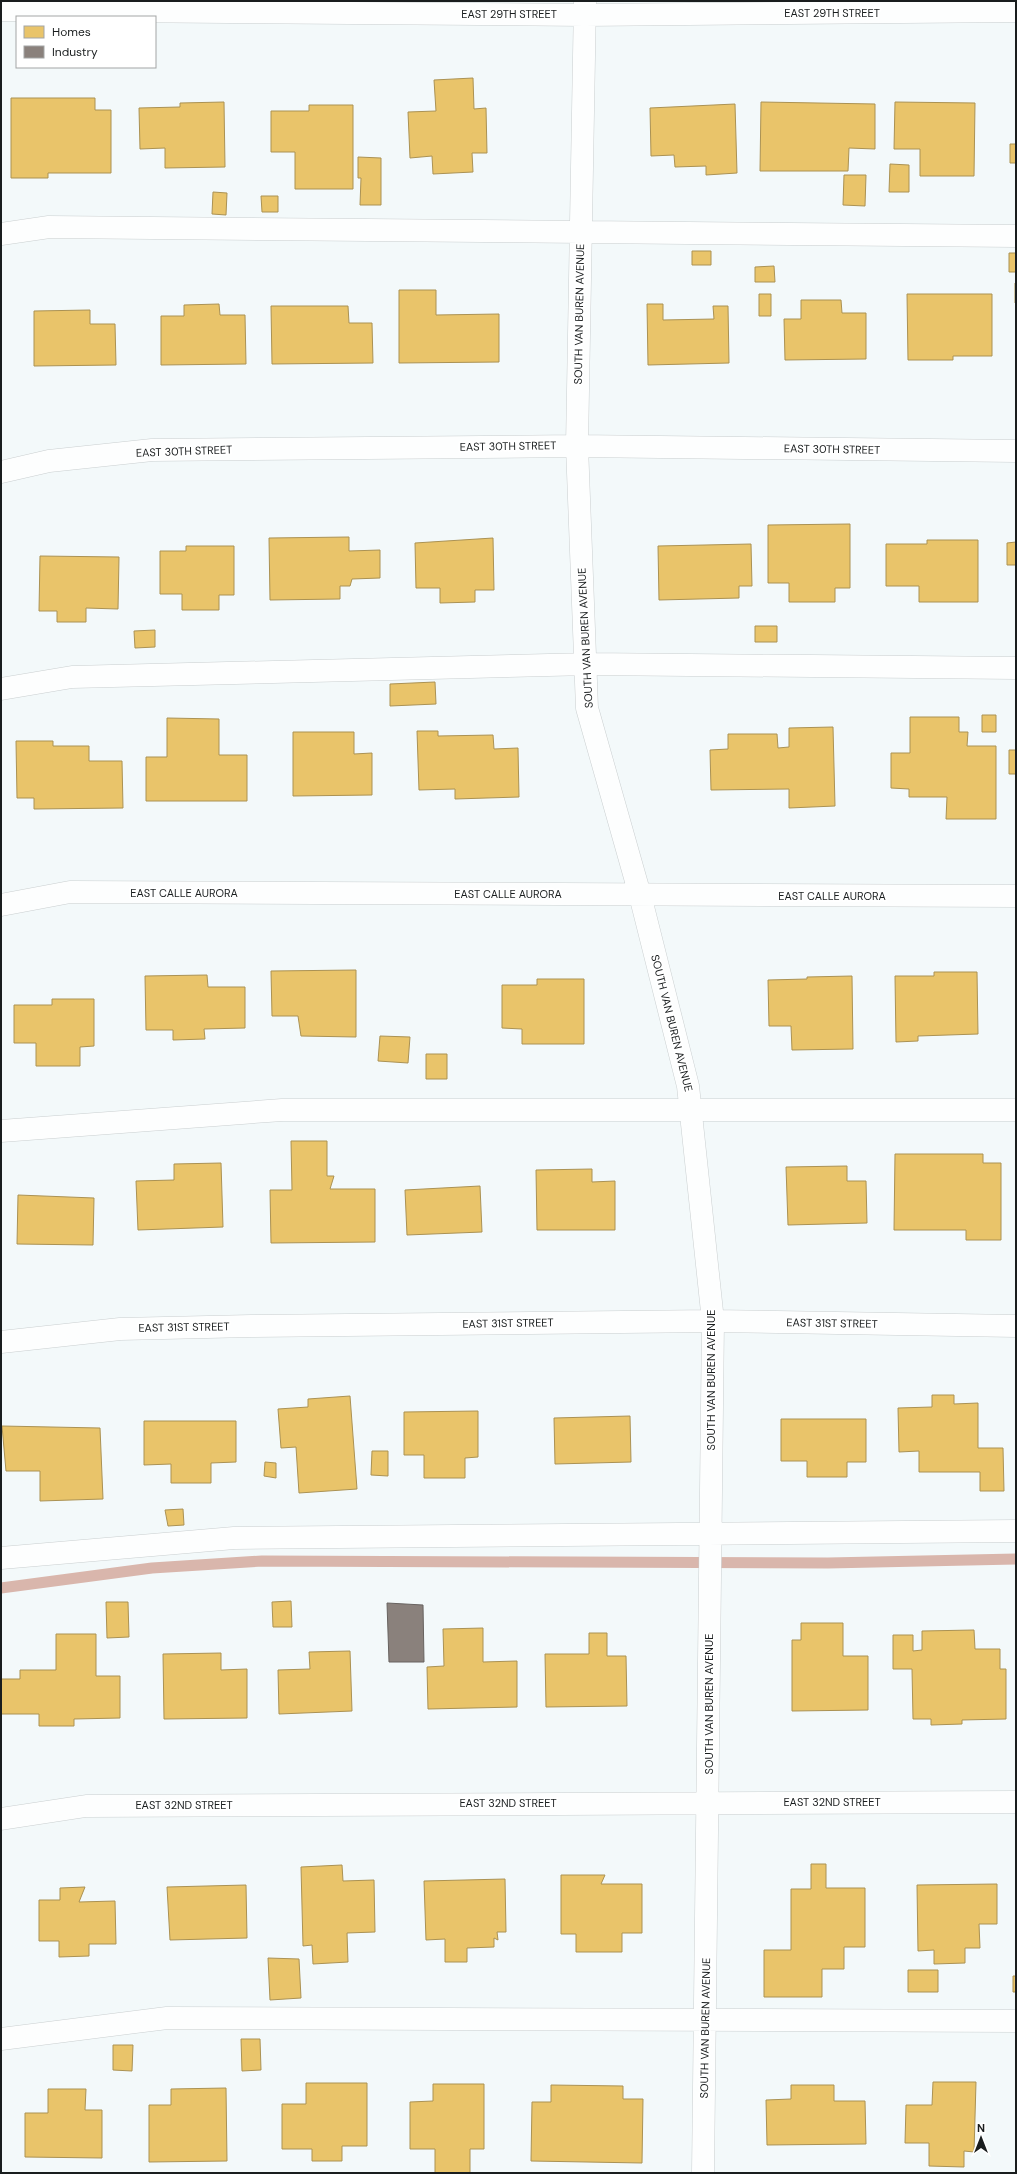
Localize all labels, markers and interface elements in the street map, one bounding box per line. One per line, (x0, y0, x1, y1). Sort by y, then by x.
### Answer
street label: EAST 29TH STREET (784, 6, 880, 20)
street label: EAST 29TH STREET (461, 7, 557, 21)
legend (16, 16, 156, 68)
text: Homes (52, 24, 91, 40)
text: Industry (52, 44, 98, 60)
street label: SOUTH VAN BUREN AVENUE (571, 244, 587, 384)
street label: EAST 30TH STREET (460, 438, 556, 454)
street label: EAST 30TH STREET (784, 441, 880, 457)
street label: EAST 30TH STREET (136, 442, 232, 460)
street label: SOUTH VAN BUREN AVENUE (574, 567, 596, 709)
street label: EAST CALLE AURORA (130, 886, 238, 900)
street label: EAST CALLE AURORA (454, 887, 562, 901)
street label: EAST CALLE AURORA (778, 889, 886, 903)
street label: SOUTH VAN BUREN AVENUE (648, 953, 696, 1093)
street label: SOUTH VAN BUREN AVENUE (704, 1310, 718, 1450)
street label: EAST 31ST STREET (462, 1315, 554, 1331)
street label: EAST 31ST STREET (786, 1315, 878, 1331)
street label: EAST 31ST STREET (138, 1319, 230, 1335)
street label: SOUTH VAN BUREN AVENUE (702, 1634, 716, 1774)
street label: EAST 32ND STREET (783, 1795, 881, 1809)
street label: EAST 32ND STREET (459, 1796, 557, 1810)
street label: EAST 32ND STREET (135, 1798, 233, 1812)
street label: SOUTH VAN BUREN AVENUE (697, 1958, 713, 2098)
north arrow (961, 2118, 1001, 2158)
text: N (977, 2121, 985, 2135)

